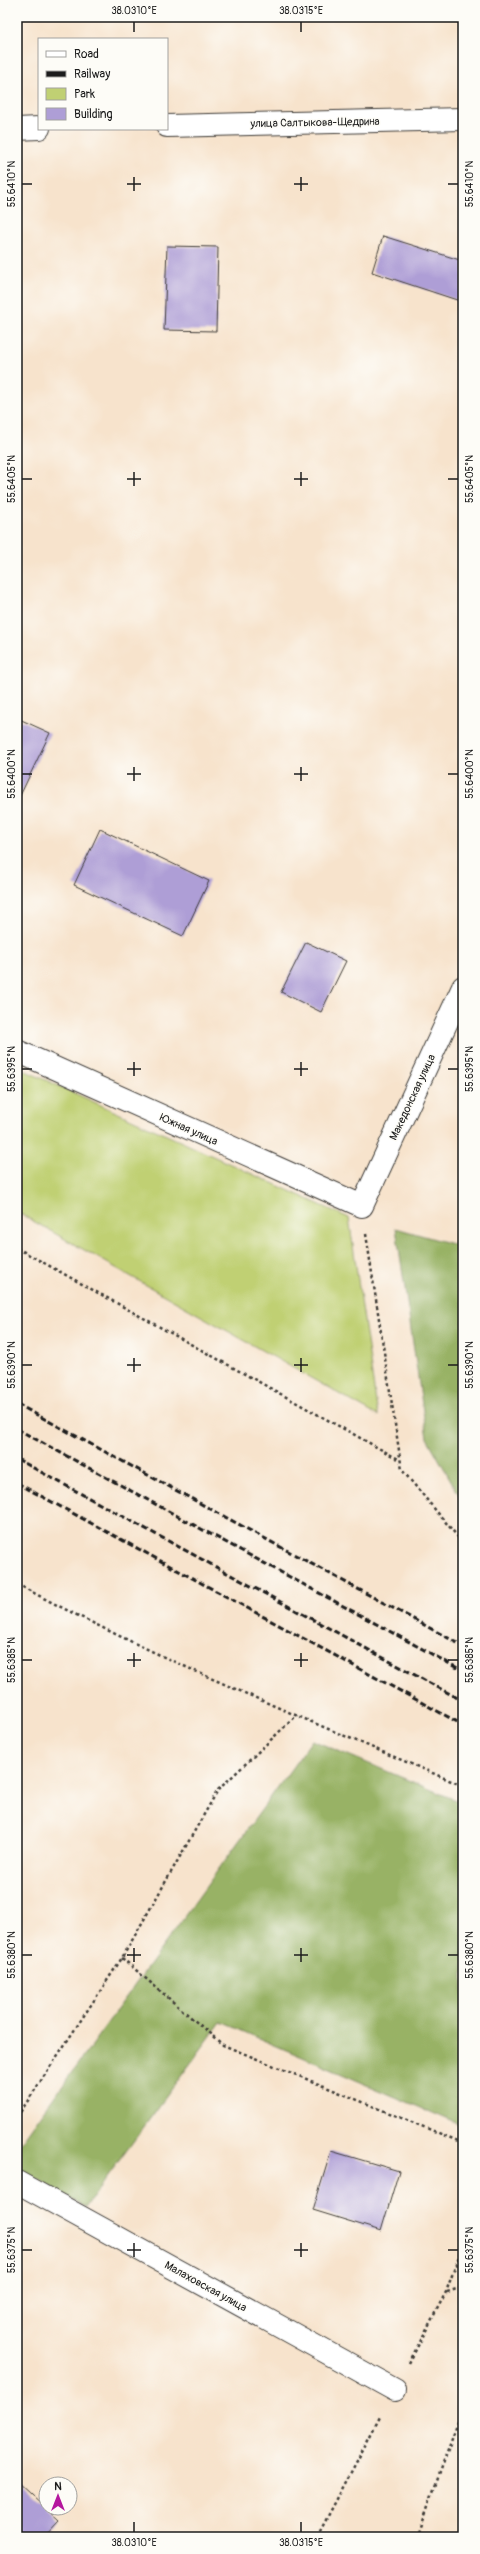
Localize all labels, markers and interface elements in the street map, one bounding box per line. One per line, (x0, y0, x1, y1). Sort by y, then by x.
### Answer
text: 38.0310°E (111, 5, 157, 17)
text: 38.0315°E (279, 5, 323, 17)
legend (38, 38, 168, 130)
text: Road (74, 47, 99, 62)
text: Railway (74, 67, 110, 82)
text: Park (74, 87, 95, 102)
text: Building (74, 107, 113, 122)
street label: улица Салтыкова-Щедрина (249, 115, 380, 130)
text: 55.6410°N (6, 160, 18, 207)
text: 55.6410°N (464, 160, 476, 207)
text: 55.6405°N (6, 455, 18, 503)
text: 55.6405°N (464, 455, 476, 503)
text: 55.6400°N (6, 749, 18, 799)
text: 55.6400°N (464, 749, 476, 799)
text: 55.6395°N (6, 1046, 18, 1092)
text: 55.6395°N (464, 1046, 476, 1092)
street label: Македонская улица (387, 1052, 438, 1142)
street label: Южная улица (158, 1111, 220, 1148)
text: 55.6390°N (6, 1341, 18, 1389)
text: 55.6390°N (464, 1341, 476, 1389)
text: 55.6385°N (6, 1637, 18, 1683)
text: 55.6385°N (464, 1637, 476, 1683)
text: 55.6380°N (6, 1931, 18, 1979)
text: 55.6380°N (464, 1931, 476, 1979)
text: 55.6375°N (6, 2227, 18, 2273)
text: 55.6375°N (464, 2227, 476, 2273)
street label: Малаховская улица (162, 2258, 249, 2314)
north arrow (38, 2476, 78, 2516)
text: N (54, 2480, 62, 2493)
text: 38.0310°E (111, 2537, 157, 2549)
text: 38.0315°E (279, 2537, 323, 2549)

